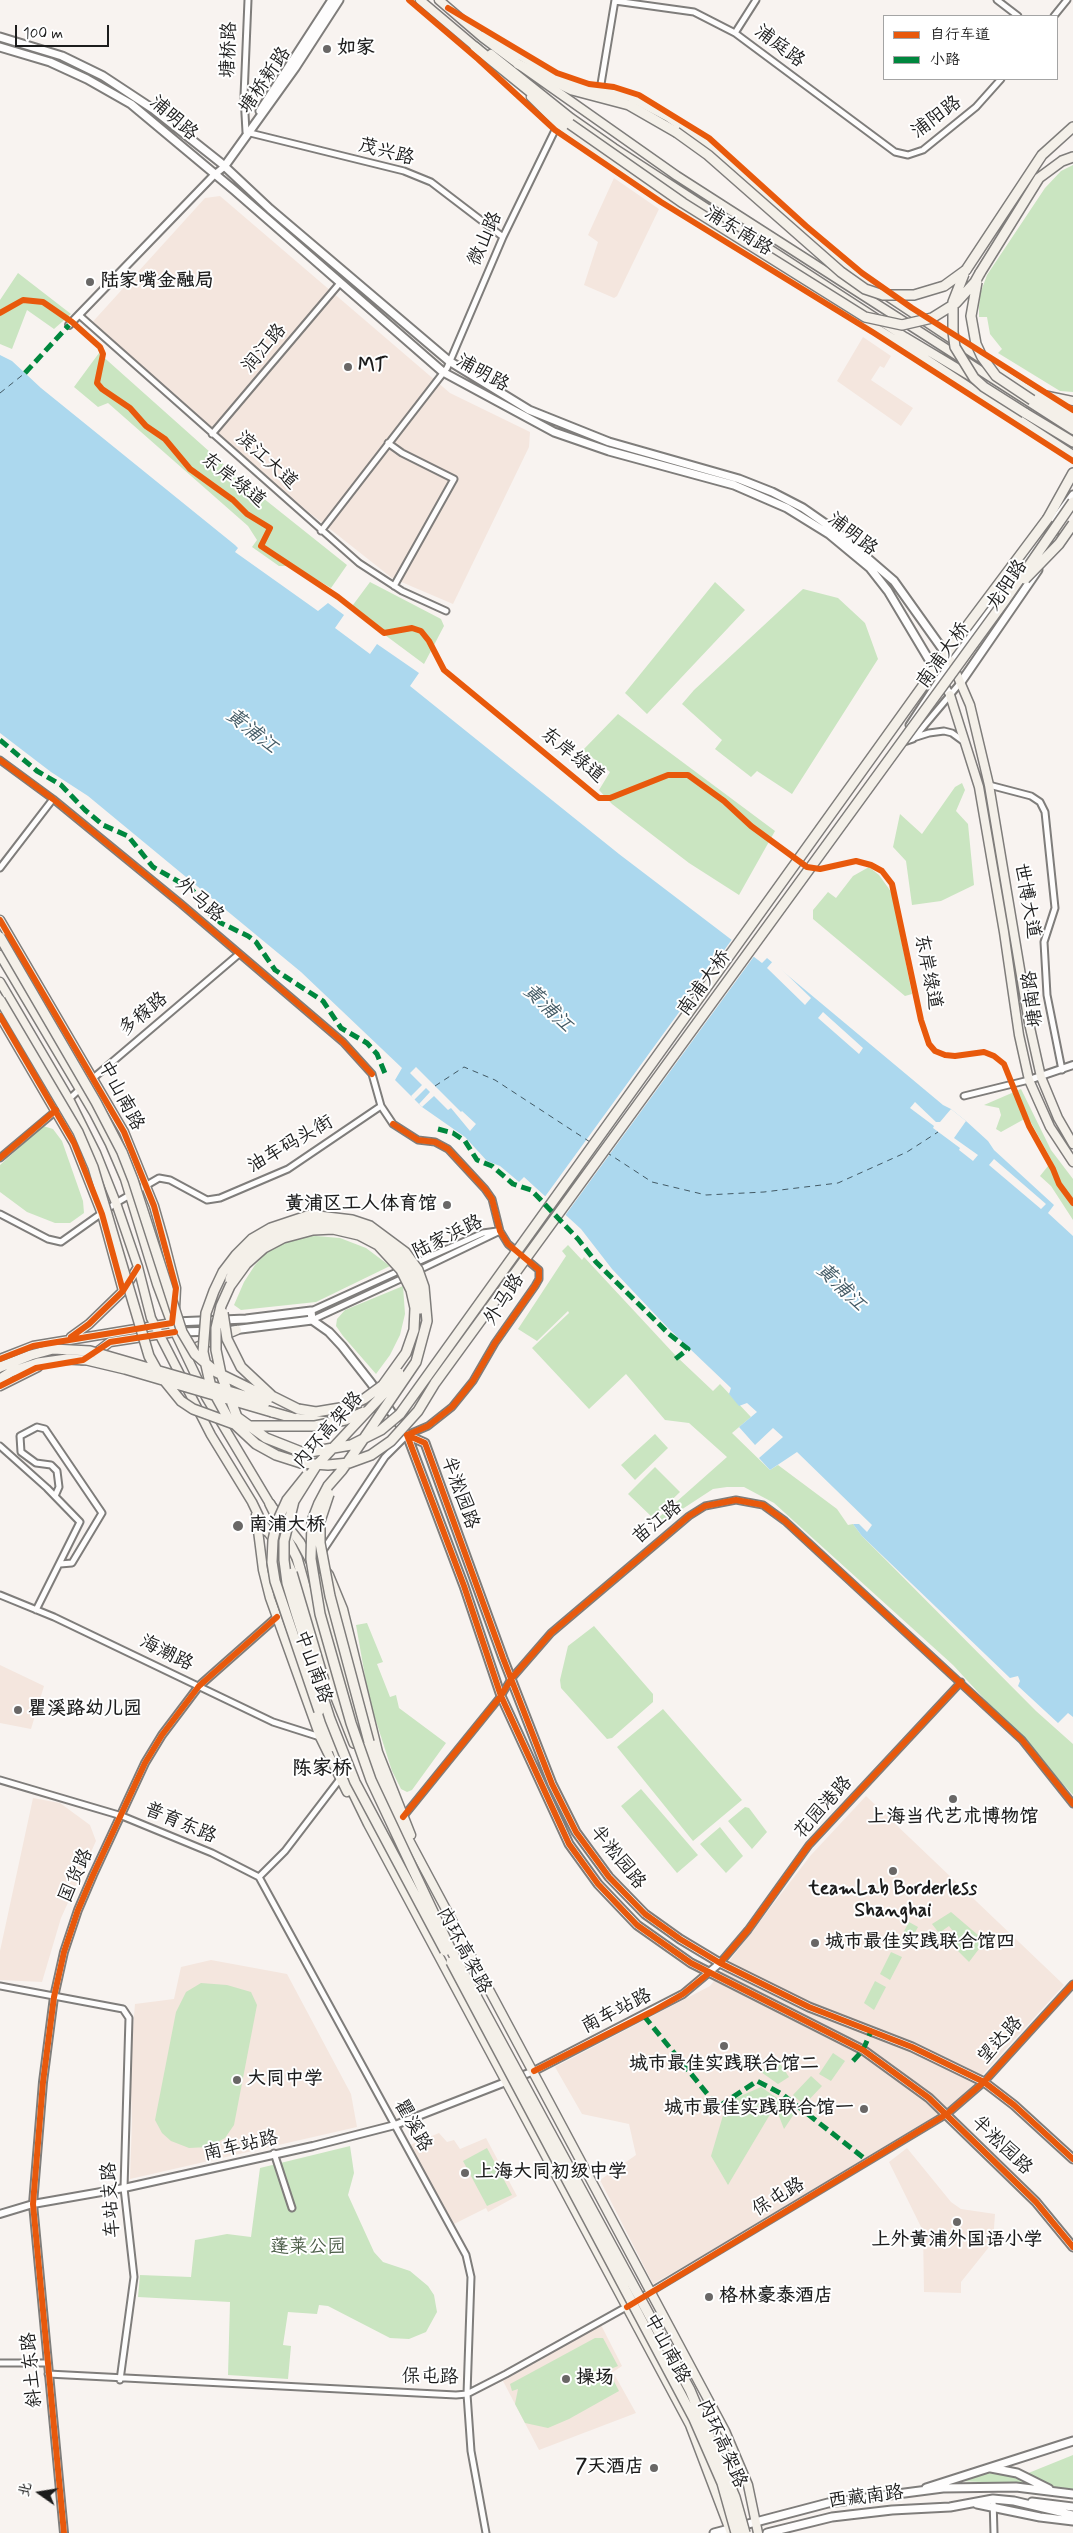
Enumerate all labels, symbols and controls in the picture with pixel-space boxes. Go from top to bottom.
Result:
scale bar [18,15,111,47]
legend [883,15,1058,80]
street label: 塘桥路 [218,21,242,79]
street label: 浦庭路 [749,21,809,73]
text: 100 m [23,24,63,44]
text: 自行车道 [930,25,990,45]
place label: 如家 [337,38,375,60]
street label: 塘桥新路 [235,43,297,119]
marker: 如家 [321,43,333,55]
text: 小路 [930,50,960,70]
street label: 浦明路 [144,92,202,146]
street label: 浦阳路 [907,92,967,144]
street label: 茂兴路 [356,135,416,171]
street label: 浦东南路 [700,202,776,262]
street label: 微山路 [464,208,508,270]
place label: 陆家嘴金融局 [100,271,214,293]
marker: 陆家嘴金融局 [84,276,96,288]
street label: 润江路 [238,320,292,378]
street label: 浦明路 [452,350,512,398]
place label: MT [358,356,387,378]
marker: MT [342,361,354,373]
street label: 滨江大道 [230,427,302,495]
street label: 东岸绿道 [196,449,270,513]
street label: 浦明路 [823,508,881,562]
street label: 龙阳路 [983,556,1033,616]
street label: 南浦大桥 [912,619,976,693]
water label: 黄浦江 [220,704,282,760]
street label: 东岸绿道 [535,723,609,789]
street label: 世博大道 [1008,862,1044,940]
street label: 外马路 [170,874,228,928]
street label: 东岸绿道 [909,933,945,1011]
street label: 南浦大桥 [673,947,737,1021]
street label: 塘南路 [1019,969,1049,1029]
water label: 黄浦江 [517,980,577,1038]
street label: 多稼路 [115,988,173,1042]
street label: 中山南路 [92,1057,148,1135]
street label: 油车码头街 [244,1111,338,1179]
place label: 黄浦区工人体育馆 [285,1194,437,1216]
marker: 黄浦区工人体育馆 [441,1199,453,1211]
street label: 陆家浜路 [409,1211,487,1265]
water label: 黄浦江 [810,1259,870,1317]
street label: 外马路 [480,1270,530,1330]
street label: 内环高架路 [289,1388,369,1474]
street label: 半淞园路 [435,1453,483,1533]
street label: 苗江路 [629,1496,687,1550]
place label: 南浦大桥 [249,1515,325,1537]
marker: 南浦大桥 [231,1519,245,1533]
street label: 中山南路 [288,1627,336,1707]
street label: 海潮路 [135,1631,197,1677]
place label: 瞿溪路幼儿园 [28,1699,142,1721]
marker: 瞿溪路幼儿园 [12,1704,24,1716]
district label: 陈家桥 [292,1758,352,1782]
street label: 花园港路 [790,1772,858,1844]
marker: 上海当代艺术博物馆 [947,1793,959,1805]
street label: 普育东路 [141,1799,219,1849]
place label: 上海当代艺术博物馆 [868,1807,1038,1829]
street label: 半淞园路 [584,1821,650,1895]
street label: 国货路 [55,1845,99,1907]
marker: teamLab Borderless Shanghai [887,1865,899,1877]
place label: teamLab Borderless Shanghai [809,1879,977,1923]
street label: 内环高架路 [431,1904,495,1998]
place label: 城市最佳实践联合馆四 [825,1932,1015,1954]
marker: 城市最佳实践联合馆四 [809,1937,821,1949]
street label: 南车站路 [578,1985,656,2039]
street label: 望达路 [973,2012,1029,2070]
marker: 城市最佳实践联合馆二 [718,2040,730,2052]
place label: 城市最佳实践联合馆二 [629,2054,819,2076]
place label: 大同中学 [247,2069,323,2091]
marker: 大同中学 [231,2074,243,2086]
street label: 瞿溪路 [388,2096,436,2156]
place label: 城市最佳实践联合馆一 [664,2098,854,2120]
marker: 城市最佳实践联合馆一 [858,2103,870,2115]
street label: 半淞园路 [966,2111,1036,2181]
street label: 南车站路 [201,2127,281,2167]
street label: 车站支路 [99,2161,125,2239]
place label: 上海大同初级中学 [475,2162,627,2184]
marker: 上海大同初级中学 [459,2167,471,2179]
street label: 保屯路 [749,2174,809,2222]
marker: 上外黄浦外国语小学 [951,2216,963,2228]
place label: 上外黄浦外国语小学 [872,2230,1042,2252]
park label: 蓬莱公园 [270,2237,346,2259]
place label: 格林豪泰酒店 [719,2286,833,2308]
marker: 格林豪泰酒店 [703,2291,715,2303]
street label: 中山南路 [638,2310,694,2388]
street label: 斜土东路 [18,2331,48,2409]
street label: 保屯路 [401,2366,459,2390]
place label: 操场 [576,2368,614,2390]
marker: 操场 [560,2373,572,2385]
street label: 内环高架路 [691,2396,751,2492]
place label: 7天酒店 [575,2457,644,2479]
marker: 7天酒店 [648,2462,660,2474]
north arrow [15,2468,65,2518]
text: 北 [15,2481,36,2498]
street label: 西藏南路 [827,2482,905,2514]

